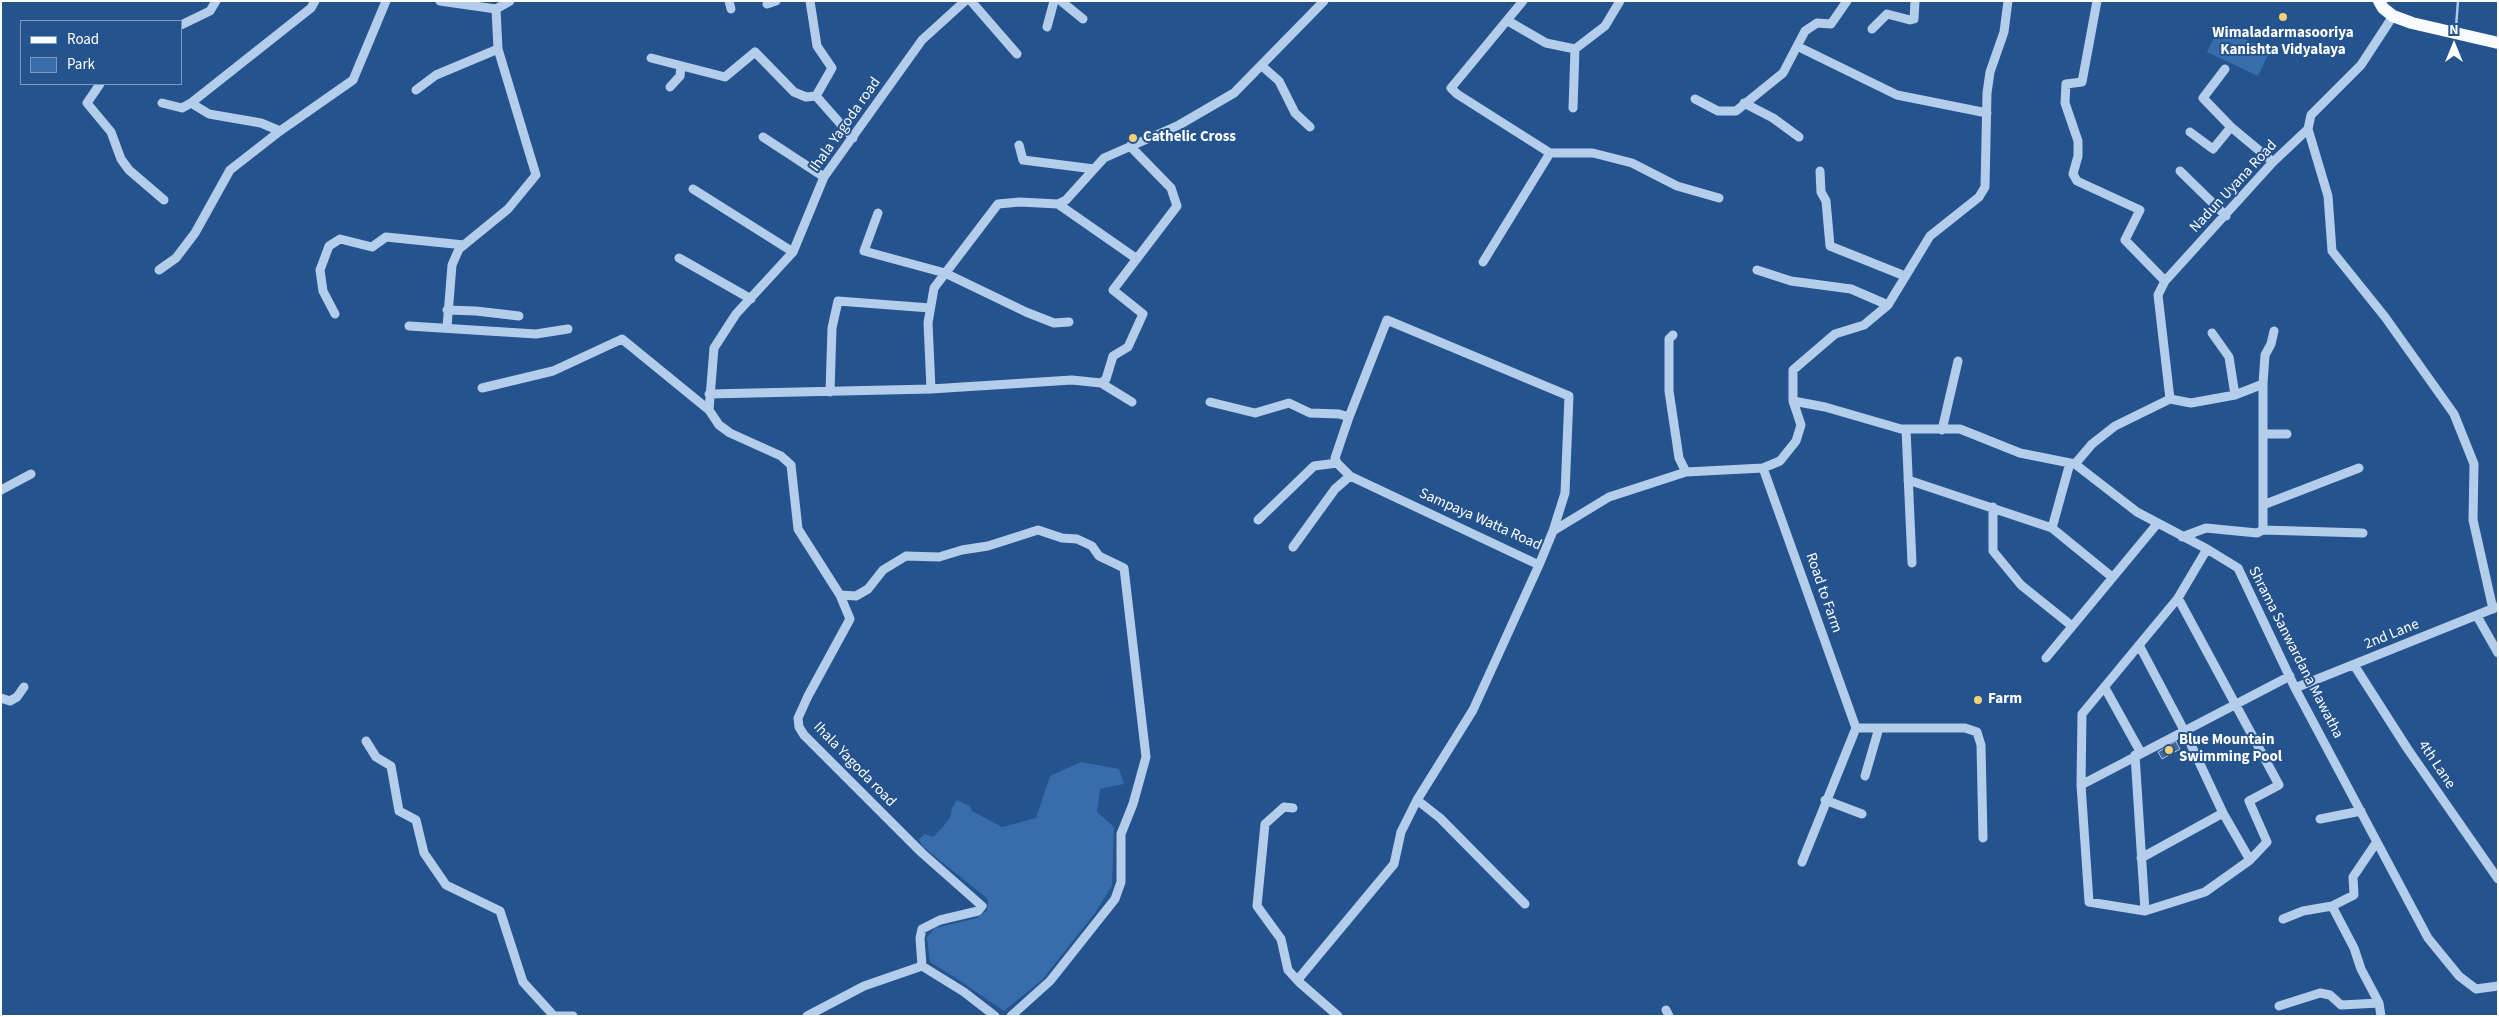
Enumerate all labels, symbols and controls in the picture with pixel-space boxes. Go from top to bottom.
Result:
marker: Wimaladarmasooriya Kanishta Vidyalaya [2277,11,2289,23]
legend [20,20,182,85]
north arrow [2429,20,2479,70]
text: N [2449,20,2459,40]
place label: Wimaladarmasooriya Kanishta Vidyalaya [2212,25,2354,60]
text: Road [67,29,99,50]
text: Park [67,54,95,75]
street label: Ihala Yagoda road [807,74,885,176]
place label: Cathelic Cross [1143,129,1236,147]
marker: Cathelic Cross [1127,132,1139,144]
street label: Nadun Uyana Road [2187,137,2281,237]
street label: Sampaya Watta Road [1416,485,1544,555]
street label: Road to Farm [1801,551,1845,635]
street label: Shrama Sanwardana Mawatha [2244,564,2346,742]
street label: 2nd Lane [2362,616,2422,654]
place label: Farm [1988,691,2022,709]
marker: Farm [1972,694,1984,706]
street label: Ihala Yagoda road [809,719,899,811]
place label: Blue Mountain Swimming Pool [2179,732,2282,767]
street label: 4th Lane [2413,738,2459,792]
marker: Blue Mountain Swimming Pool [2163,744,2175,756]

